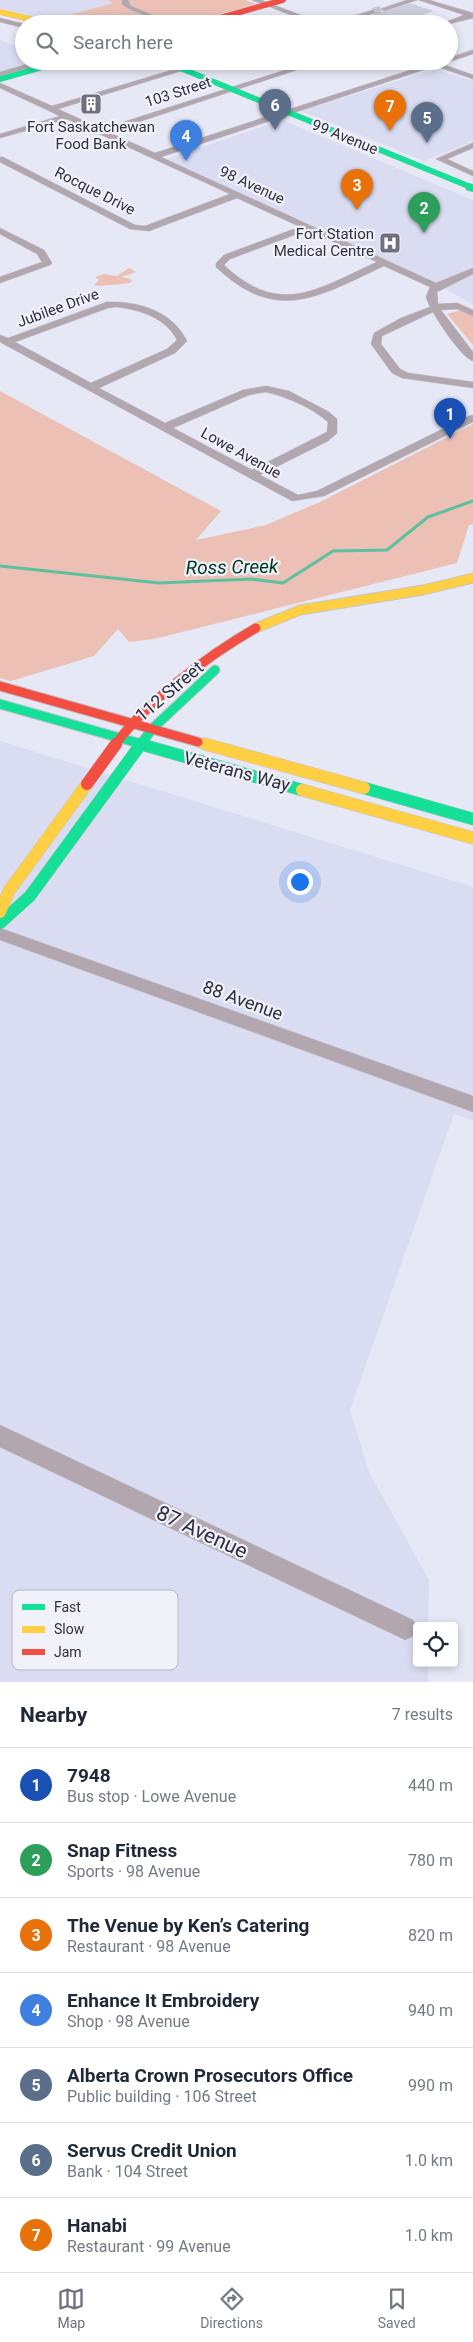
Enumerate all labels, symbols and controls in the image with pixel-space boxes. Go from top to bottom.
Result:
search box [15,15,458,70]
icon: search [33,29,61,57]
text: Search here [73,31,173,54]
street label: 103 Street [143,73,213,111]
pin: 6 [259,89,291,130]
pin: 7 [374,90,406,131]
building icon: Fort Saskatchewan Food Bank [79,92,103,116]
pin: 5 [411,102,443,143]
street label: 99 Avenue [309,116,381,158]
place label: Fort Saskatchewan Food Bank [27,118,155,153]
pin: 4 [170,120,202,161]
street label: 98 Avenue [217,162,287,208]
street label: Rocque Drive [52,163,138,219]
pin: 3 [341,169,373,210]
pin: 2 [408,192,440,233]
place label: Fort Station Medical Centre [274,225,374,260]
hospital icon: Fort Station Medical Centre [378,231,402,255]
street label: Jubilee Drive [15,285,101,331]
pin: 1 [434,398,466,439]
street label: Lowe Avenue [198,424,284,482]
water label: Ross Creek [186,555,279,579]
street label: 112 Street [131,656,207,725]
street label: Veterans Way [182,747,293,795]
your location [287,869,313,895]
street label: 88 Avenue [200,976,286,1024]
street label: 87 Avenue [153,1501,251,1563]
legend [12,1590,178,1670]
text: Fast [54,1599,81,1615]
text: Slow [54,1621,85,1637]
map controls [413,1622,458,1667]
button: locate [413,1622,458,1667]
text: Jam [54,1644,82,1660]
text: Nearby [20,1703,87,1727]
text: 7 results [392,1705,453,1724]
text: 7948 [67,1764,111,1787]
text: 1 [31,1776,41,1795]
text: 440 m [408,1776,453,1795]
text: Bus stop · Lowe Avenue [67,1787,236,1806]
text: Snap Fitness [67,1839,177,1862]
text: 2 [31,1851,41,1870]
text: 780 m [408,1851,453,1870]
text: Sports · 98 Avenue [67,1862,200,1881]
text: The Venue by Ken’s Catering [67,1914,309,1937]
text: 3 [31,1926,41,1945]
text: 820 m [408,1926,453,1945]
text: Restaurant · 98 Avenue [67,1937,231,1956]
text: Enhance It Embroidery [67,1989,259,2012]
text: 4 [31,2001,41,2020]
text: 940 m [408,2001,453,2020]
text: Shop · 98 Avenue [67,2012,190,2031]
text: Alberta Crown Prosecutors Office [67,2064,353,2087]
text: 5 [31,2076,41,2095]
text: 990 m [408,2076,453,2095]
text: Public building · 106 Street [67,2087,257,2106]
text: Servus Credit Union [67,2139,237,2162]
text: 6 [31,2151,41,2170]
text: 1.0 km [405,2151,453,2170]
text: Bank · 104 Street [67,2162,188,2181]
text: Hanabi [67,2214,127,2237]
text: 7 [31,2226,41,2245]
text: 1.0 km [405,2226,453,2245]
text: Restaurant · 99 Avenue [67,2237,231,2256]
tab: Map [57,2285,85,2331]
tab: Directions [200,2285,263,2331]
tab: Saved [378,2285,416,2331]

